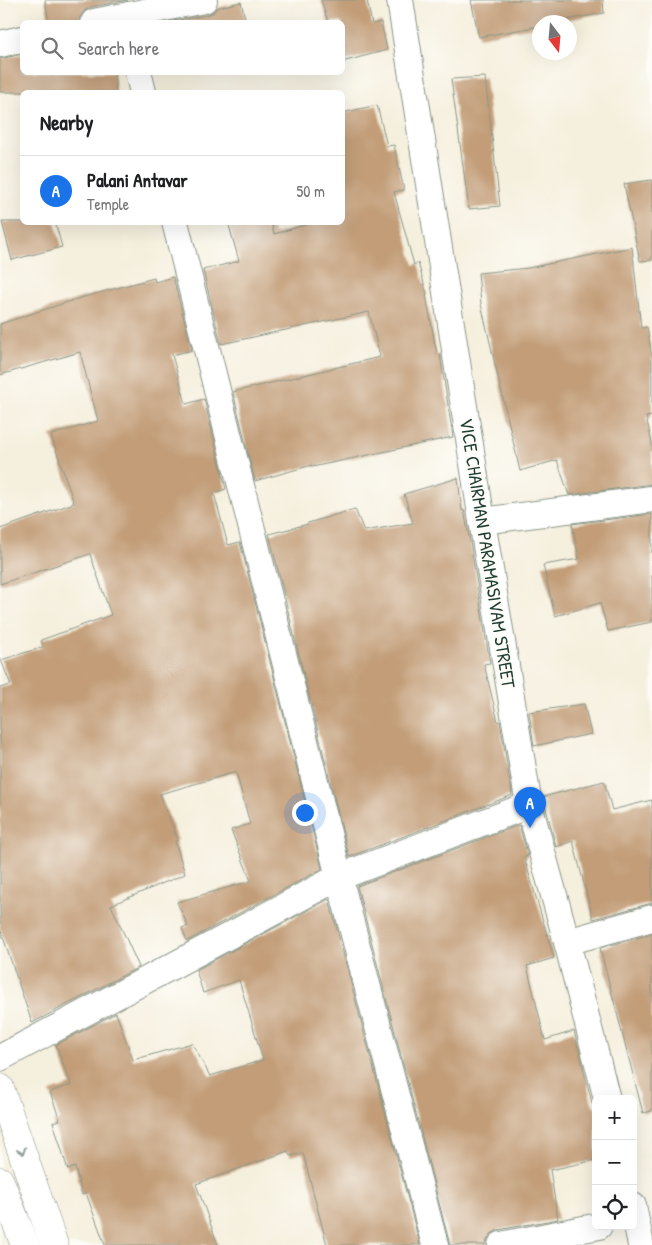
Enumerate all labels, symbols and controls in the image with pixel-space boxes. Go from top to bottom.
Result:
north arrow [532,15,577,60]
search box [20,20,345,75]
icon: search [38,34,66,62]
text: Search here [78,35,159,61]
text: Nearby [40,108,93,137]
text: Palani Antavar [87,167,188,193]
text: A [52,180,60,202]
text: 50 m [297,180,325,202]
text: Temple [87,193,129,215]
street label: VICE CHAIRMAN PARAMASIVAM STREET [454,416,522,691]
pin: A [514,787,546,828]
your location [292,800,318,826]
map controls [592,1095,637,1230]
button: + [592,1095,637,1140]
button: − [592,1140,637,1185]
one-way arrow [16,1146,26,1154]
button: locate [592,1185,637,1230]

